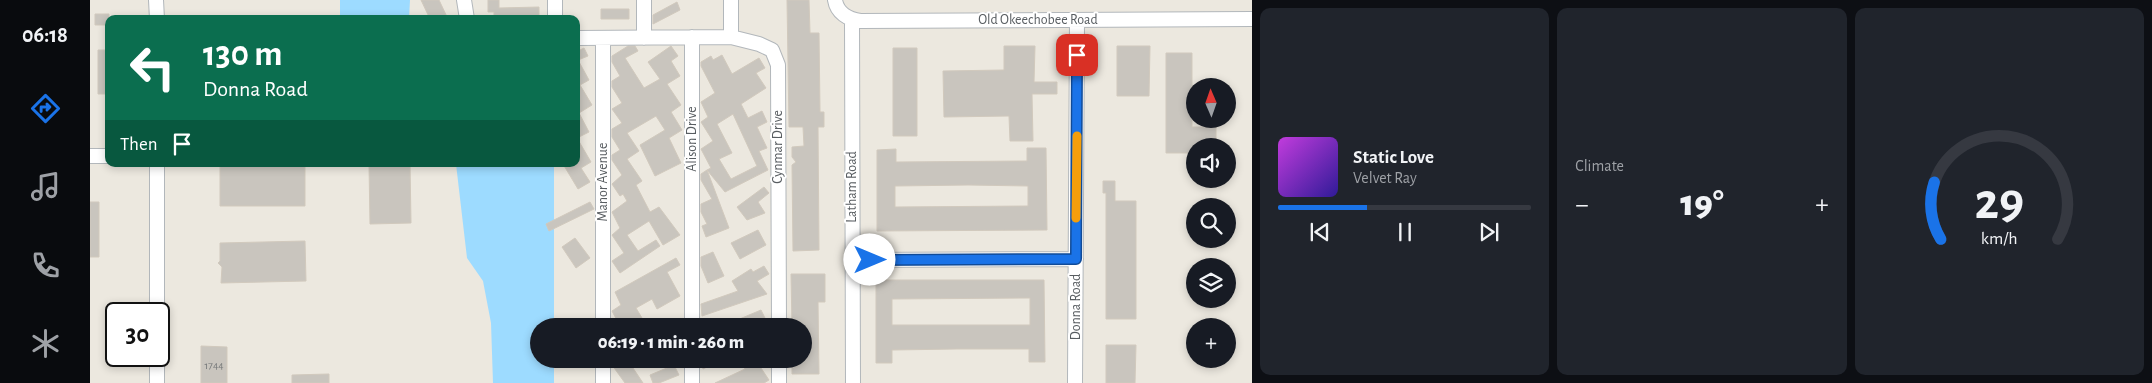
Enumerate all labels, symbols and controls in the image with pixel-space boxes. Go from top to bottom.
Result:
street label: Old Okeechobee Road [978,13,1098,27]
text: 06:18 [22,24,68,46]
pin [1056,34,1098,76]
icon: left [120,35,185,100]
text: 130 m [203,37,282,72]
icon: arrive [1063,41,1091,69]
text: Donna Road [203,78,308,100]
north arrow [1186,78,1236,128]
map controls [1186,78,1236,368]
icon: directions [28,91,63,126]
street label: Alison Drive [685,106,699,172]
street label: Cynmar Drive [771,110,785,184]
icon: arrive [168,130,196,158]
text: Then [120,135,158,154]
button: sound [1186,138,1236,188]
street label: Manor Avenue [596,143,610,221]
text: Static Love [1353,148,1434,167]
street label: Latham Road [845,151,859,223]
text: Climate [1575,158,1624,174]
icon: music [28,169,63,204]
text: Velvet Ray [1353,170,1417,186]
text: 29 [1975,176,2024,228]
text: 19° [1680,185,1724,223]
text: − [1575,191,1589,219]
text: + [1815,191,1829,219]
button: search [1186,198,1236,248]
icon: previous [1306,218,1334,246]
icon: pause [1391,218,1419,246]
icon: next [1475,218,1503,246]
text: km/h [1981,230,2018,248]
position arrow [843,233,895,285]
icon: phone [28,248,63,283]
button: layers [1186,258,1236,308]
street label: Donna Road [1069,274,1083,340]
speed limit sign: 30 [105,302,170,367]
button: + [1186,318,1236,368]
icon: climate [28,326,63,361]
text: 06:19 · 1 min · 260 m [598,333,744,352]
house number: 1744 [205,360,223,371]

